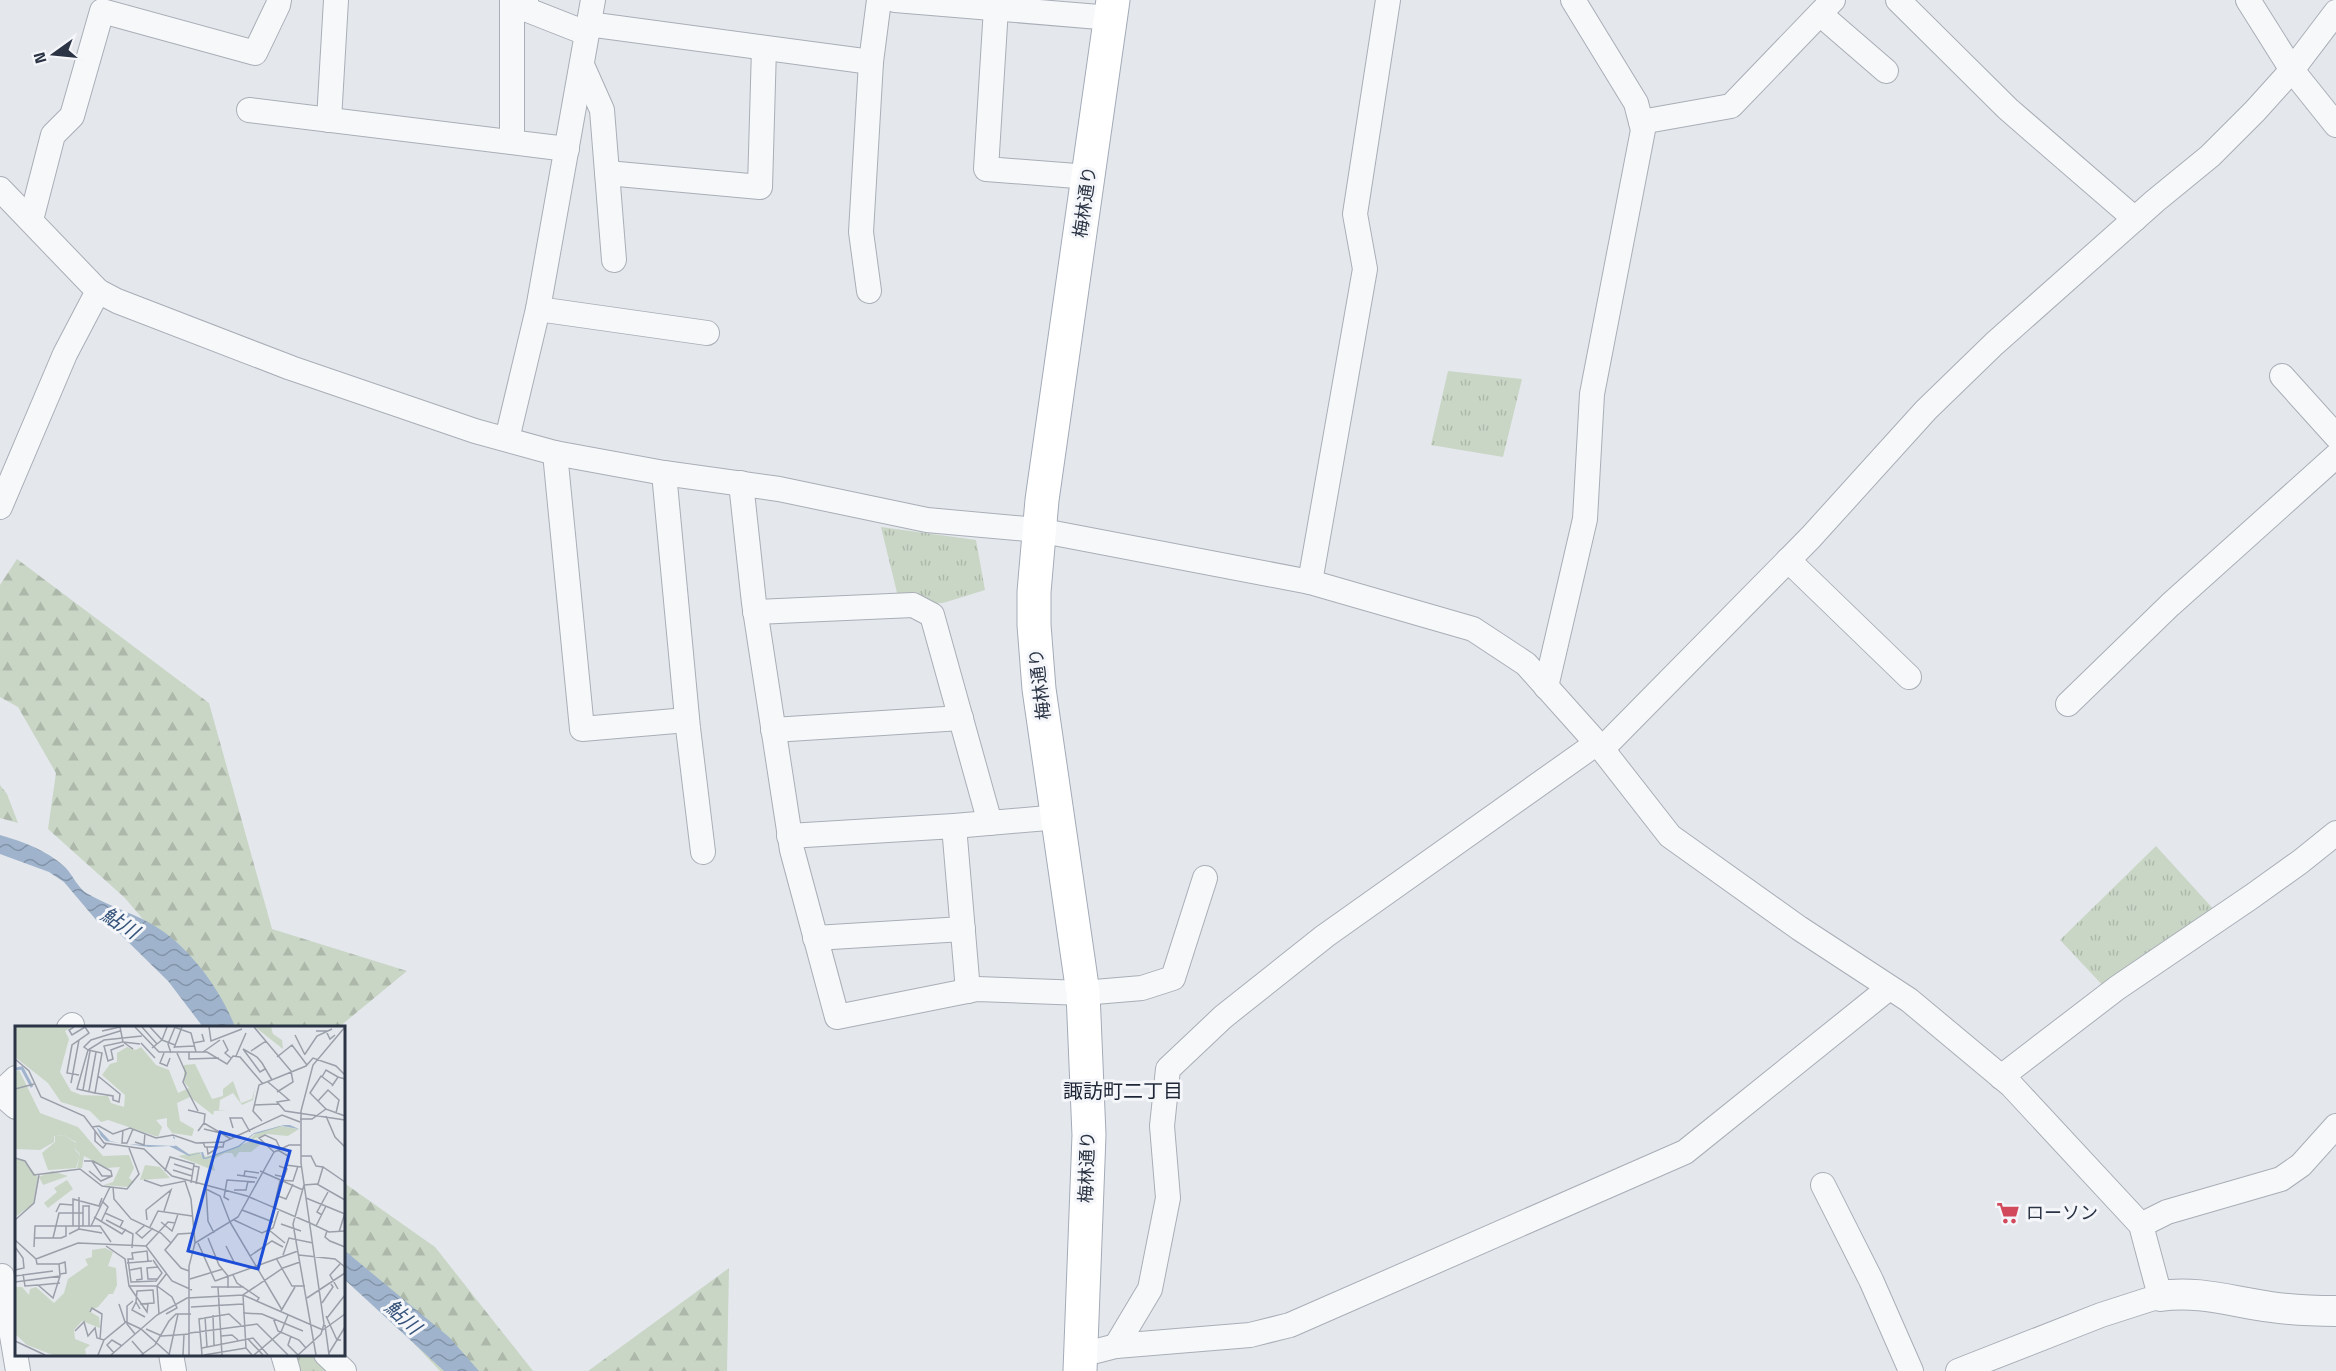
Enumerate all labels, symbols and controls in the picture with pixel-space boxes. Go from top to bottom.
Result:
north arrow [24,24,84,84]
text: N [26,49,53,66]
street label: 梅林通り [1066,164,1103,239]
street label: 梅林通り [1022,647,1057,721]
water label: 鮎川 [95,899,147,948]
inset map [15,1026,345,1356]
district label: 諏訪町二丁目 [1063,1075,1183,1106]
street label: 梅林通り [1072,1131,1101,1203]
place label: ローソン [2026,1199,2098,1226]
supermarket icon: ローソン [1995,1200,2021,1226]
water label: 鮎川 [378,1292,430,1343]

